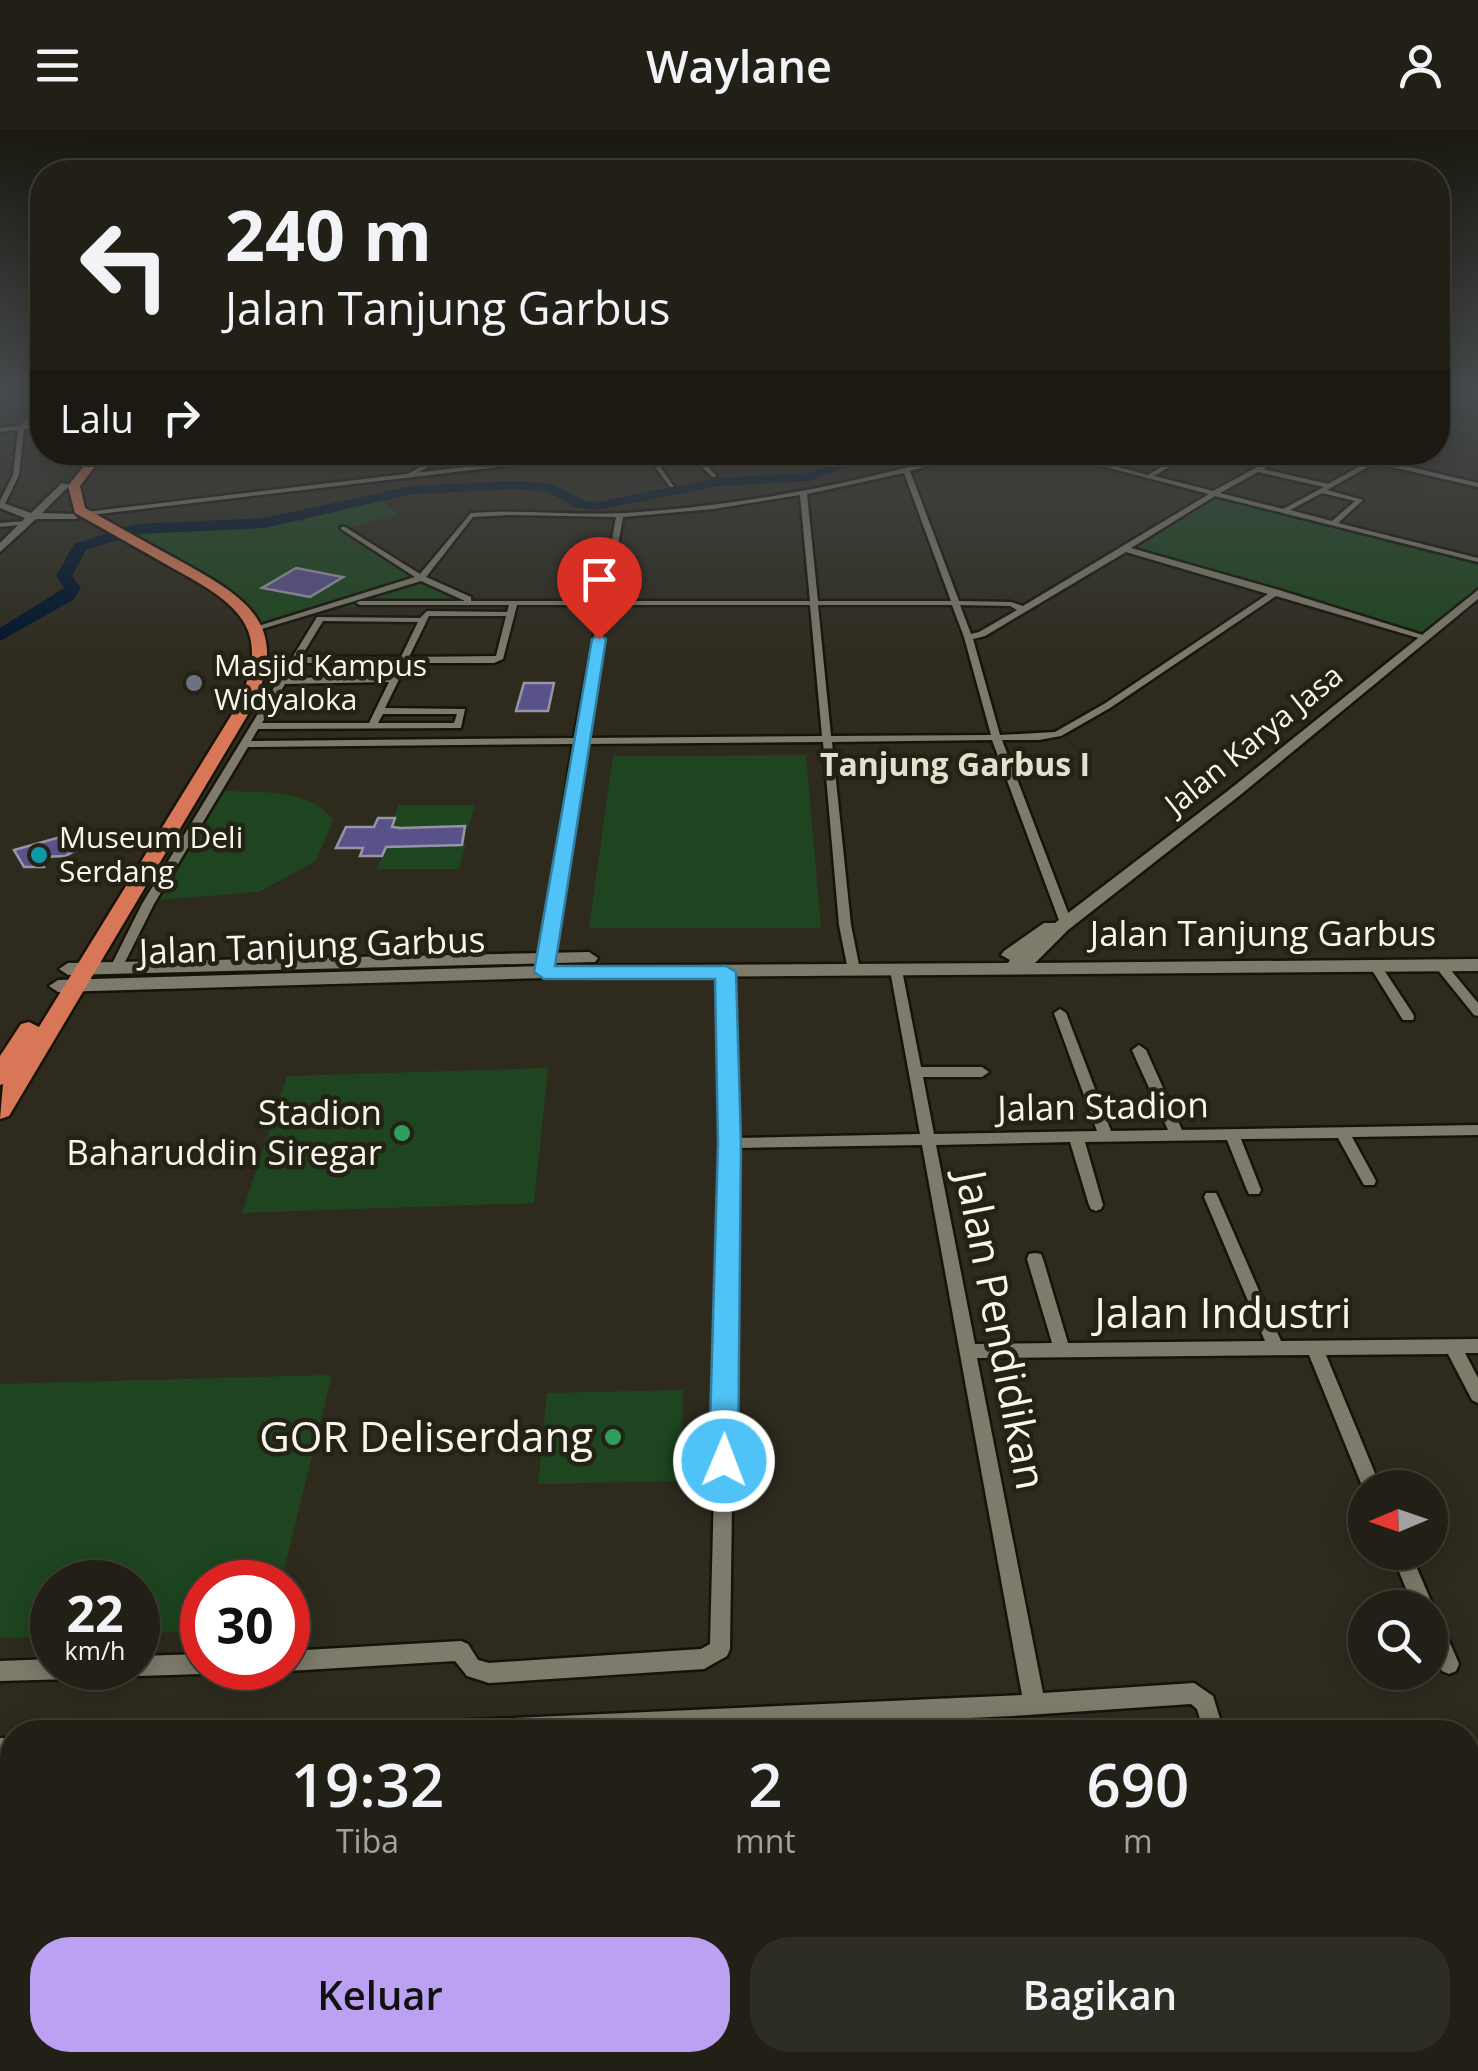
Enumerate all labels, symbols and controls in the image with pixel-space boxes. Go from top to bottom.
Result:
text: Waylane [646,35,832,96]
icon: menu [30,38,85,93]
icon: person [1393,38,1448,93]
text: 240 m [225,186,432,282]
icon: left [60,200,190,330]
text: Jalan Tanjung Garbus [225,277,671,338]
icon: right [154,390,209,445]
text: Lalu [60,392,134,444]
pin [557,537,642,640]
icon: arrive [572,552,627,607]
place label: Masjid Kampus Widyaloka [214,644,427,719]
street label: Jalan Karya Jasa [1153,654,1351,825]
marker: Masjid Kampus Widyaloka [183,672,205,694]
district label: Tanjung Garbus I [820,742,1090,785]
place label: Museum Deli Serdang [59,816,243,891]
marker: Museum Deli Serdang [28,844,50,866]
street label: Jalan Tanjung Garbus [1087,909,1436,956]
street label: Jalan Tanjung Garbus [135,915,486,974]
street label: Jalan Stadion [994,1080,1209,1131]
place label: Stadion Baharuddin Siregar [66,1088,382,1175]
marker: Stadion Baharuddin Siregar [391,1122,413,1144]
street label: Jalan Pendidikan [943,1162,1061,1494]
street label: Jalan Industri [1091,1283,1351,1340]
place label: GOR Deliserdang [259,1407,593,1464]
position arrow [672,1409,776,1513]
marker: GOR Deliserdang [602,1426,624,1448]
north arrow [1348,1470,1448,1570]
map controls [1348,1470,1448,1690]
speed limit sign: 30 [180,1560,310,1690]
text: 22 [66,1579,124,1647]
button: search [1348,1590,1448,1690]
text: km/h [65,1633,125,1667]
text: 19:32 [291,1743,444,1825]
text: 2 [748,1743,783,1825]
text: 690 [1086,1743,1189,1825]
text: Tiba [336,1819,399,1862]
text: mnt [735,1819,796,1862]
text: m [1123,1819,1153,1862]
button: Keluar [30,1937,730,2052]
button: Bagikan [750,1937,1450,2052]

